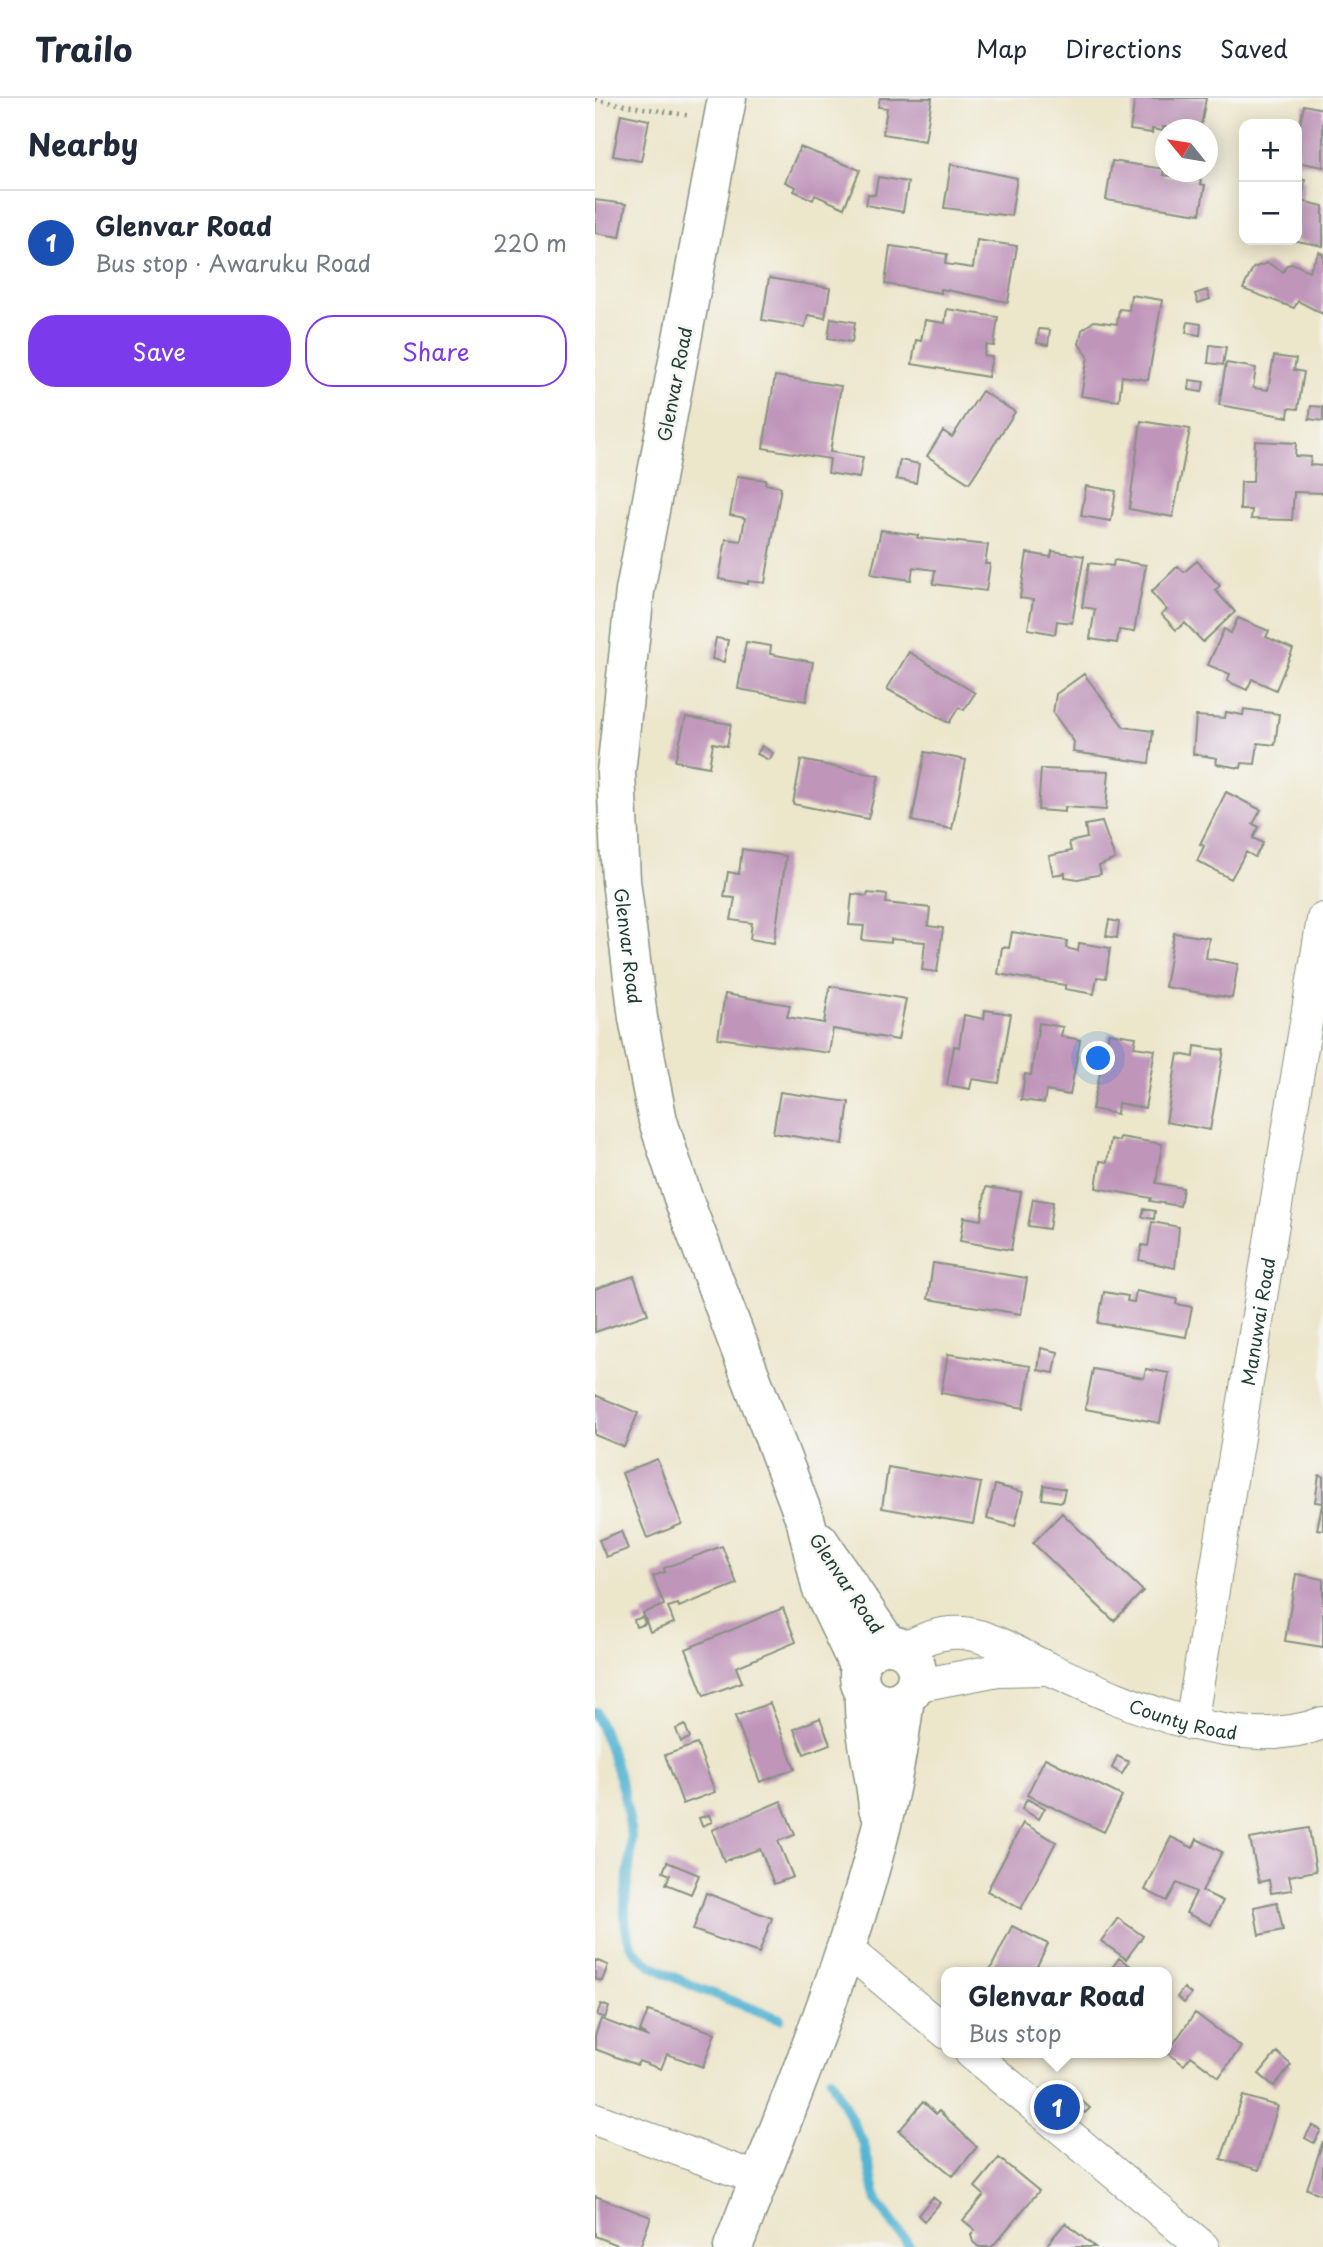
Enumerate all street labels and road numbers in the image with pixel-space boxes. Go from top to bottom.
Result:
street label: Glenvar Road [650,324,698,444]
street label: Glenvar Road [609,886,650,1005]
street label: Manuwai Road [1233,1255,1281,1387]
street label: Glenvar Road [803,1527,891,1639]
street label: County Road [1126,1691,1239,1745]

